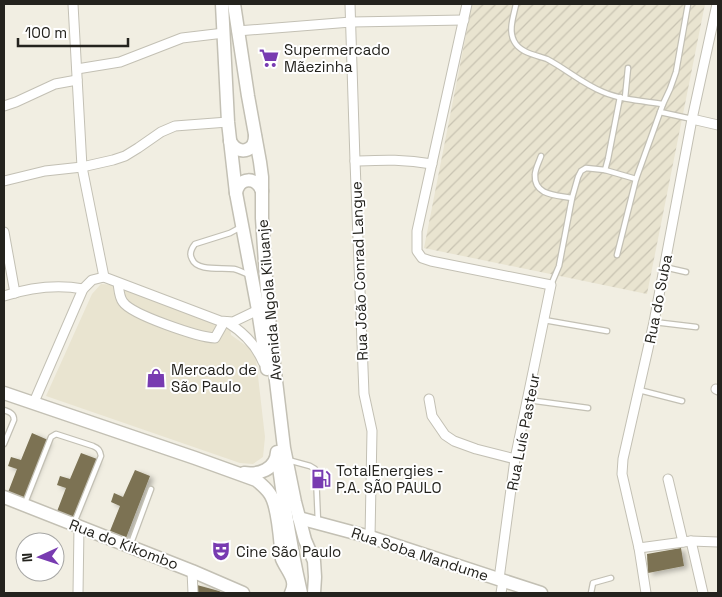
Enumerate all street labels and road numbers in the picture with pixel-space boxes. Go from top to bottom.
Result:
street label: Rua João Conrad Langue [346,181,372,361]
street label: Avenida Ngola Kiluanje [252,218,286,382]
street label: Rua do Suba [640,252,676,345]
street label: Rua Luís Pasteur [502,371,544,492]
street label: Rua do Kikombo [67,514,181,574]
street label: Rua Soba Mandume [349,523,491,585]

